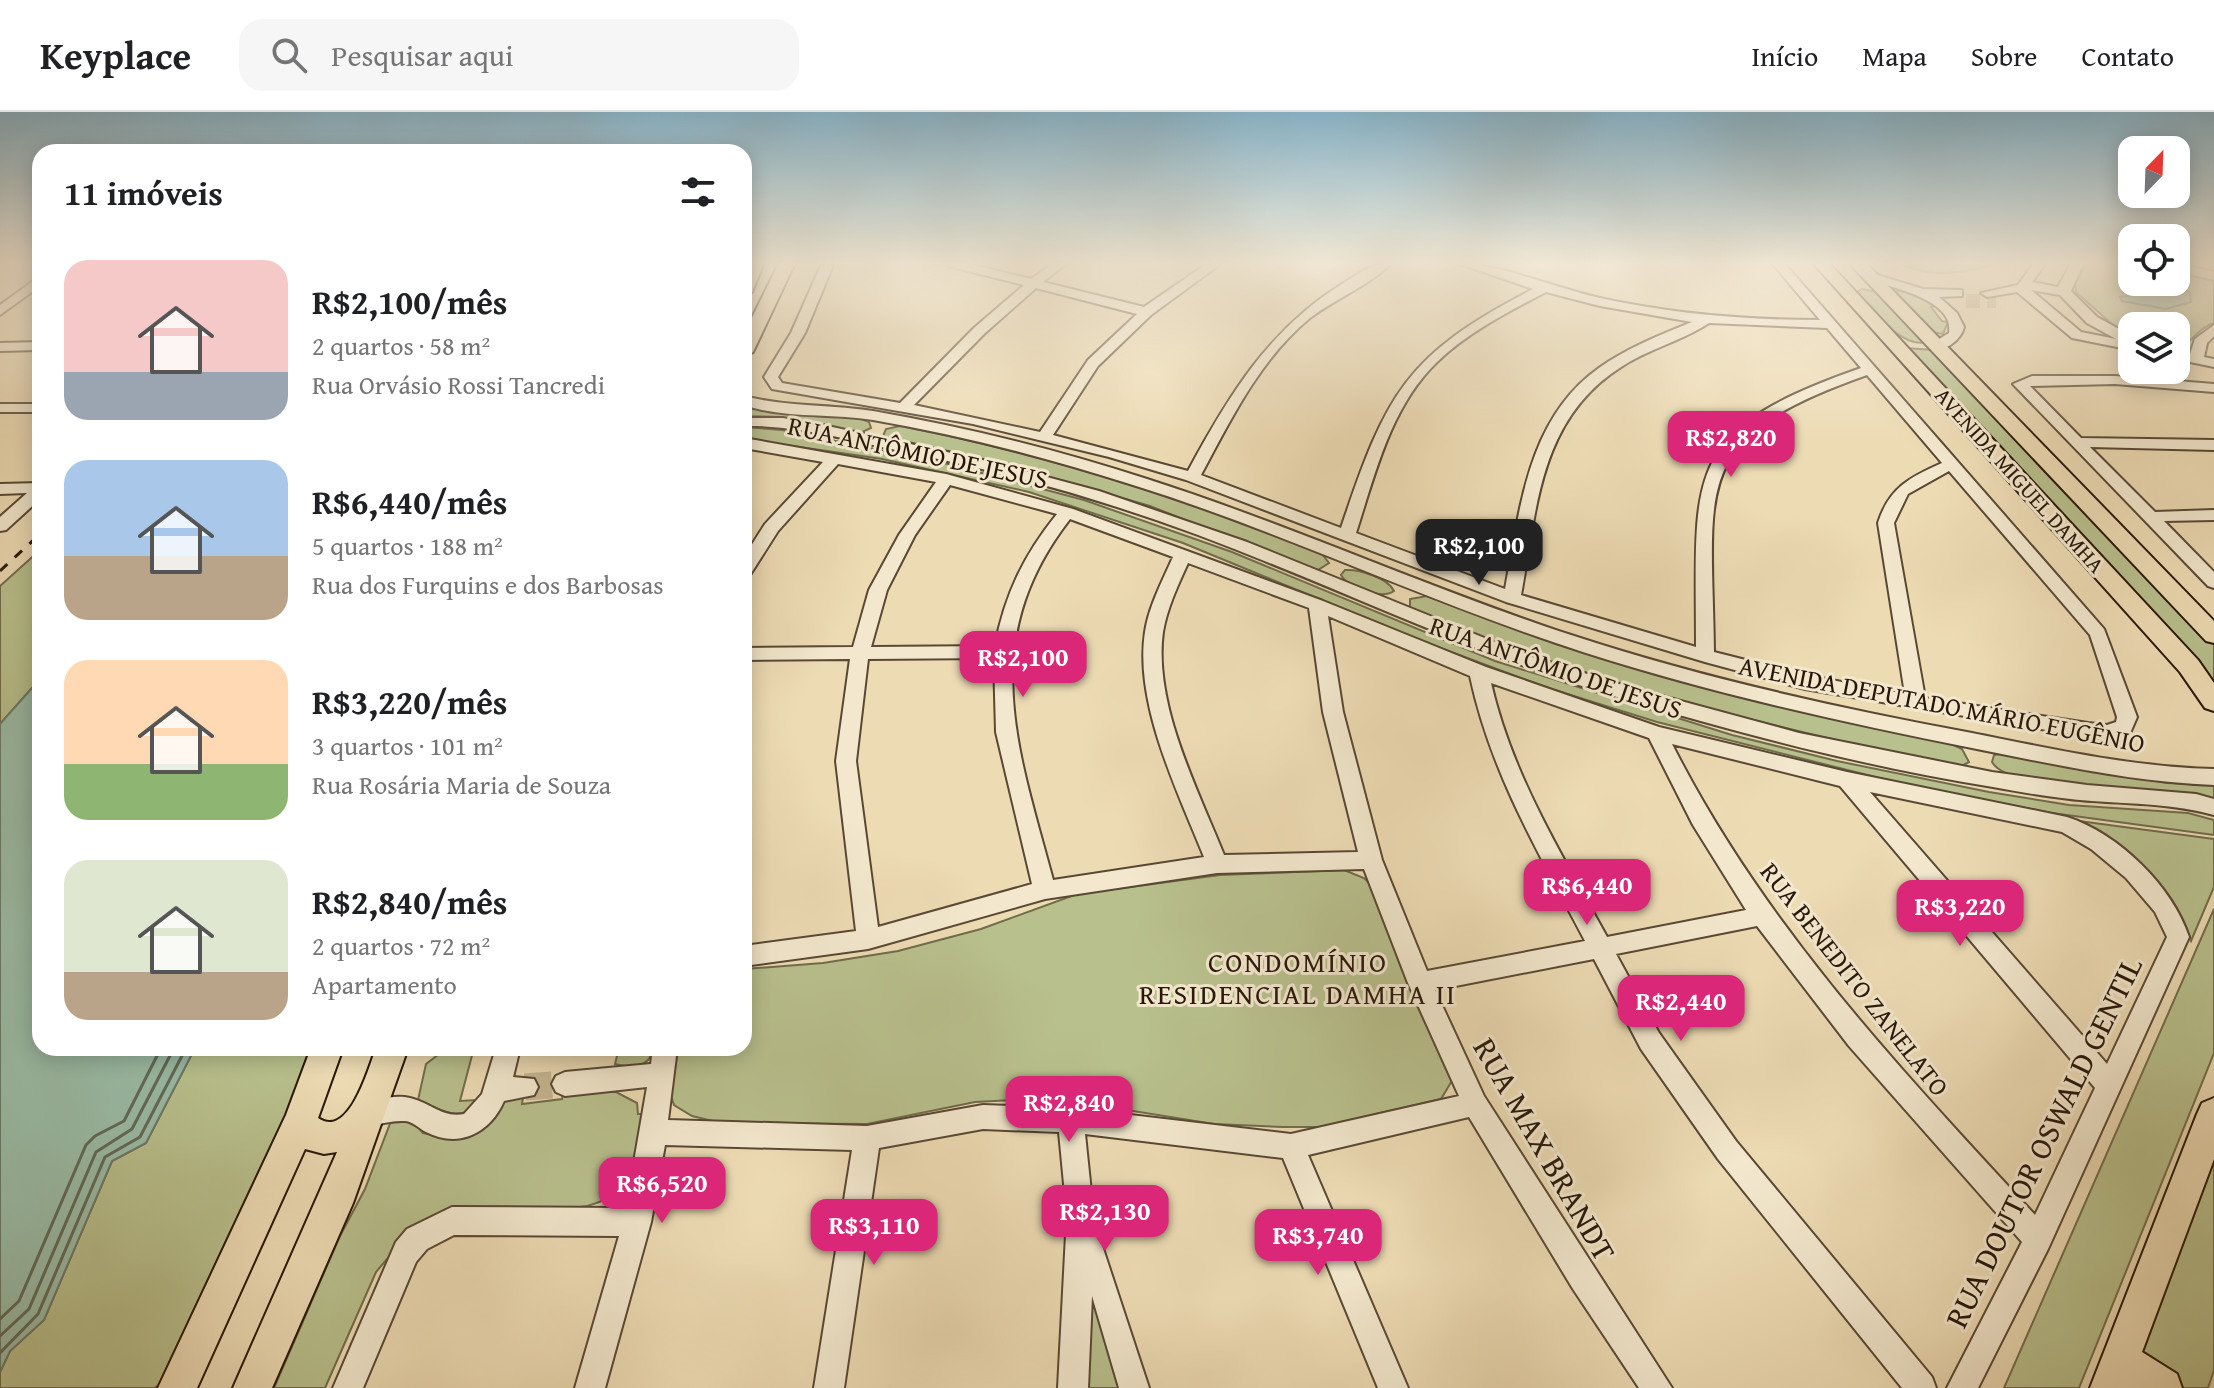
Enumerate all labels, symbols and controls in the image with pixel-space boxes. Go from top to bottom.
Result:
search box [239,19,799,91]
text: Keyplace [40,27,191,83]
icon: search [267,33,311,77]
text: Pesquisar aqui [331,33,514,77]
text: Início [1751,35,1818,76]
text: Mapa [1862,35,1927,76]
text: Sobre [1971,35,2037,76]
text: Contato [2081,35,2174,76]
north arrow [2118,136,2190,208]
map controls [2118,136,2190,384]
text: 11 imóveis [64,168,223,217]
icon: filters [676,170,720,214]
button: locate [2118,224,2190,296]
text: R$2,100/mês [312,277,507,326]
icon: home [128,292,224,388]
button: layers [2118,312,2190,384]
text: 2 quartos · 58 m² [312,326,490,365]
text: Rua Orvásio Rossi Tancredi [312,365,605,404]
street label: AVENIDA MIGUEL DAMHA [1928,380,2113,580]
street label: RUA ANTÔMIO DE JESUS [784,405,1052,499]
pin: R$2,820 [1657,411,1805,479]
text: R$2,820 [1686,417,1776,456]
text: R$6,440/mês [312,477,507,526]
icon: home [128,492,224,588]
pin: R$2,100 [1405,519,1553,587]
text: R$2,100 [1434,525,1524,564]
text: 5 quartos · 188 m² [312,526,503,565]
text: Rua dos Furquins e dos Barbosas [312,565,664,604]
street label: RUA ANTÔMIO DE JESUS [1424,605,1688,729]
pin: R$2,100 [949,631,1097,699]
text: R$2,100 [978,637,1068,676]
street label: AVENIDA DEPUTADO MÁRIO EUGÊNIO [1736,645,2148,763]
text: R$3,220/mês [312,677,507,726]
icon: home [128,692,224,788]
text: 3 quartos · 101 m² [312,726,503,765]
text: Rua Rosária Maria de Souza [312,765,611,804]
street label: RUA BENEDITO ZANELATO [1751,854,1959,1104]
pin: R$6,440 [1513,859,1661,927]
text: R$6,440 [1542,865,1632,904]
text: R$2,840/mês [312,877,507,926]
pin: R$3,220 [1886,880,2034,948]
text: R$3,220 [1915,886,2005,925]
icon: home [128,892,224,988]
text: 2 quartos · 72 m² [312,926,490,965]
district label: CONDOMÍNIO RESIDENCIAL DAMHA II [1139,941,1457,1014]
street label: RUA DOUTOR OSWALD GENTIL [1932,948,2154,1336]
text: Apartamento [312,965,457,1004]
pin: R$2,440 [1607,975,1755,1043]
text: R$2,440 [1636,981,1726,1020]
street label: RUA MAX BRANDT [1462,1028,1628,1270]
pin: R$2,840 [995,1076,1143,1144]
text: R$2,840 [1024,1082,1114,1121]
pin: R$6,520 [588,1157,736,1225]
text: R$6,520 [617,1163,707,1202]
pin: R$2,130 [1031,1185,1179,1253]
text: R$2,130 [1060,1191,1150,1230]
pin: R$3,110 [800,1199,948,1267]
text: R$3,110 [829,1205,919,1244]
pin: R$3,740 [1244,1209,1392,1277]
text: R$3,740 [1273,1215,1363,1254]

